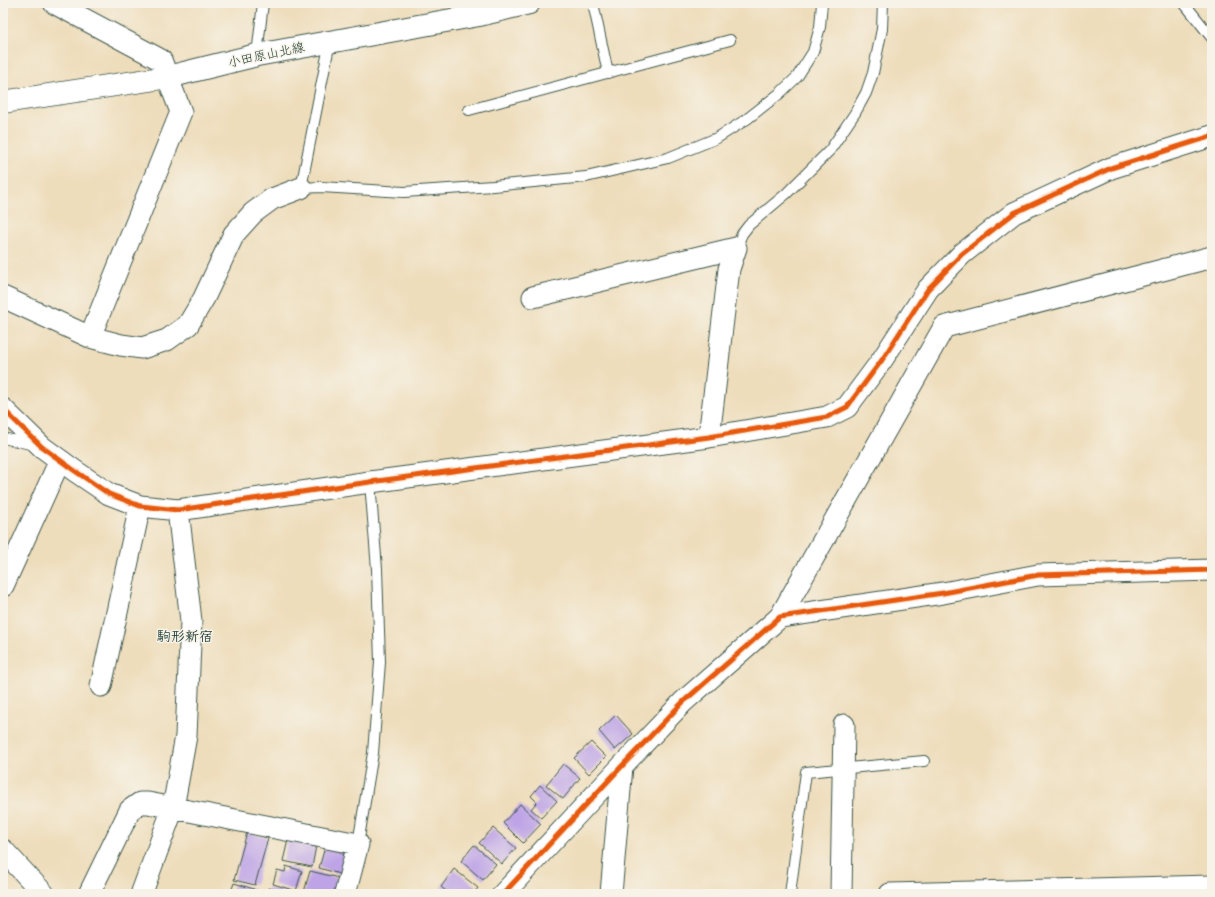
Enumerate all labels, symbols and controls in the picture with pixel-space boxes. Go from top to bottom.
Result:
street label: 小田原山北線 [226,39,308,74]
district label: 駒形新宿 [157,628,213,648]

